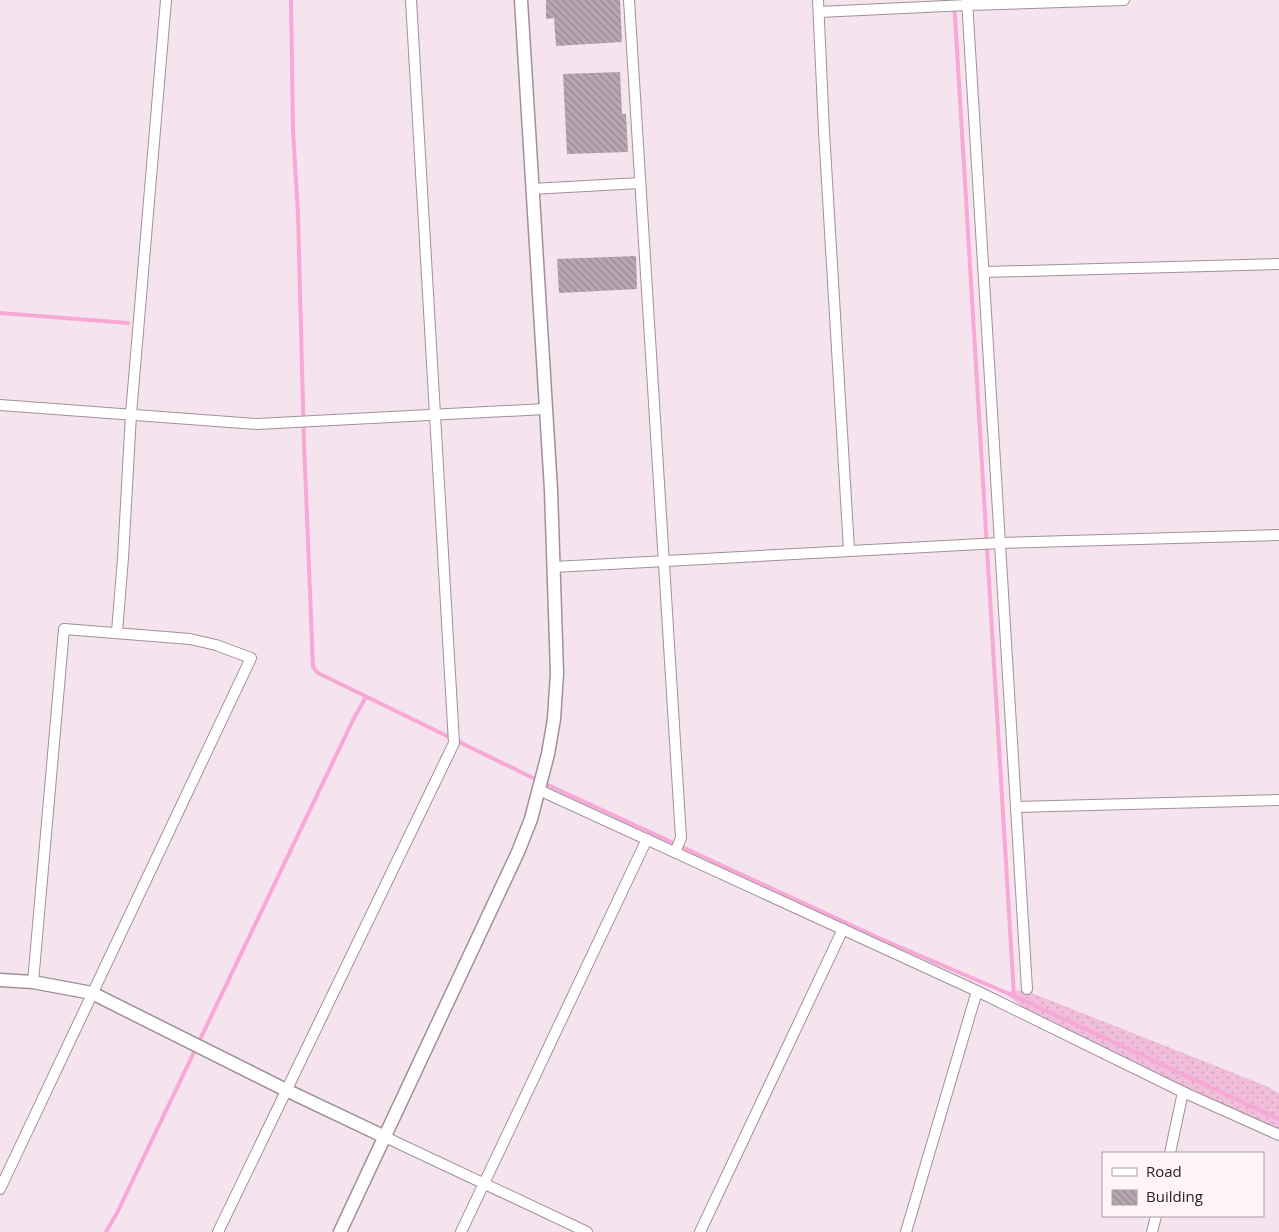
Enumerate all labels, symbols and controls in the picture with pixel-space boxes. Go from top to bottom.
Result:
legend [1102,1152,1264,1217]
text: Road [1146,1161,1182,1181]
text: Building [1146,1186,1203,1206]

